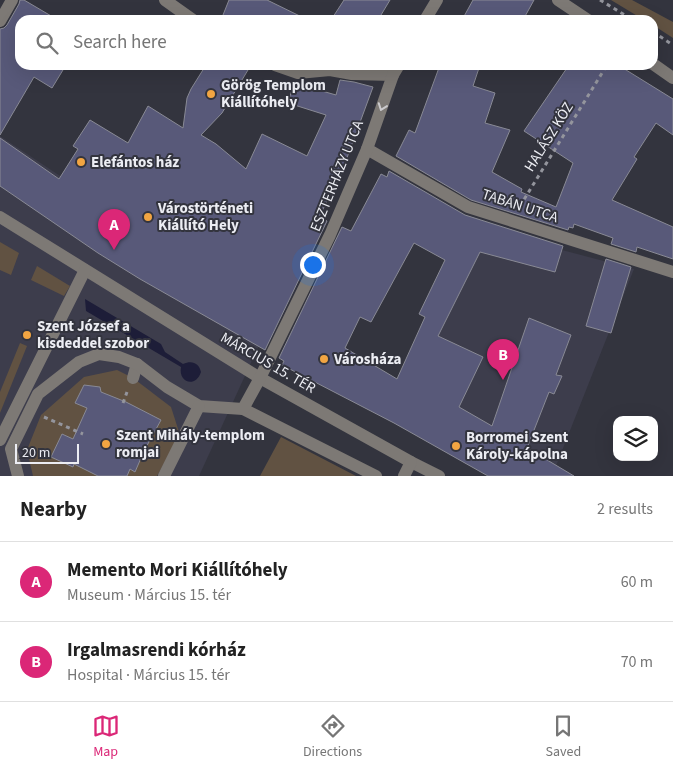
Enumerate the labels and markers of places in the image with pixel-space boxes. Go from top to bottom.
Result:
place label: Görög Templom Kiállítóhely [221,75,326,113]
marker: Görög Templom Kiállítóhely [205,88,217,100]
place label: Elefántos ház [91,152,179,173]
marker: Elefántos ház [75,156,87,168]
place label: Várostörténeti Kiállító Hely [157,198,253,236]
pin: A [98,209,130,250]
marker: Várostörténeti Kiállító Hely [142,211,154,223]
place label: Szent József a kisdeddel szobor [37,316,149,354]
marker: Szent József a kisdeddel szobor [21,329,33,341]
pin: B [487,339,519,380]
place label: Városháza [333,349,402,370]
marker: Városháza [318,353,330,365]
place label: Szent Mihály-templom romjai [116,425,265,463]
place label: Borromei Szent Károly-kápolna [466,427,569,465]
marker: Szent Mihály-templom romjai [100,438,112,450]
marker: Borromei Szent Károly-kápolna [450,440,462,452]

